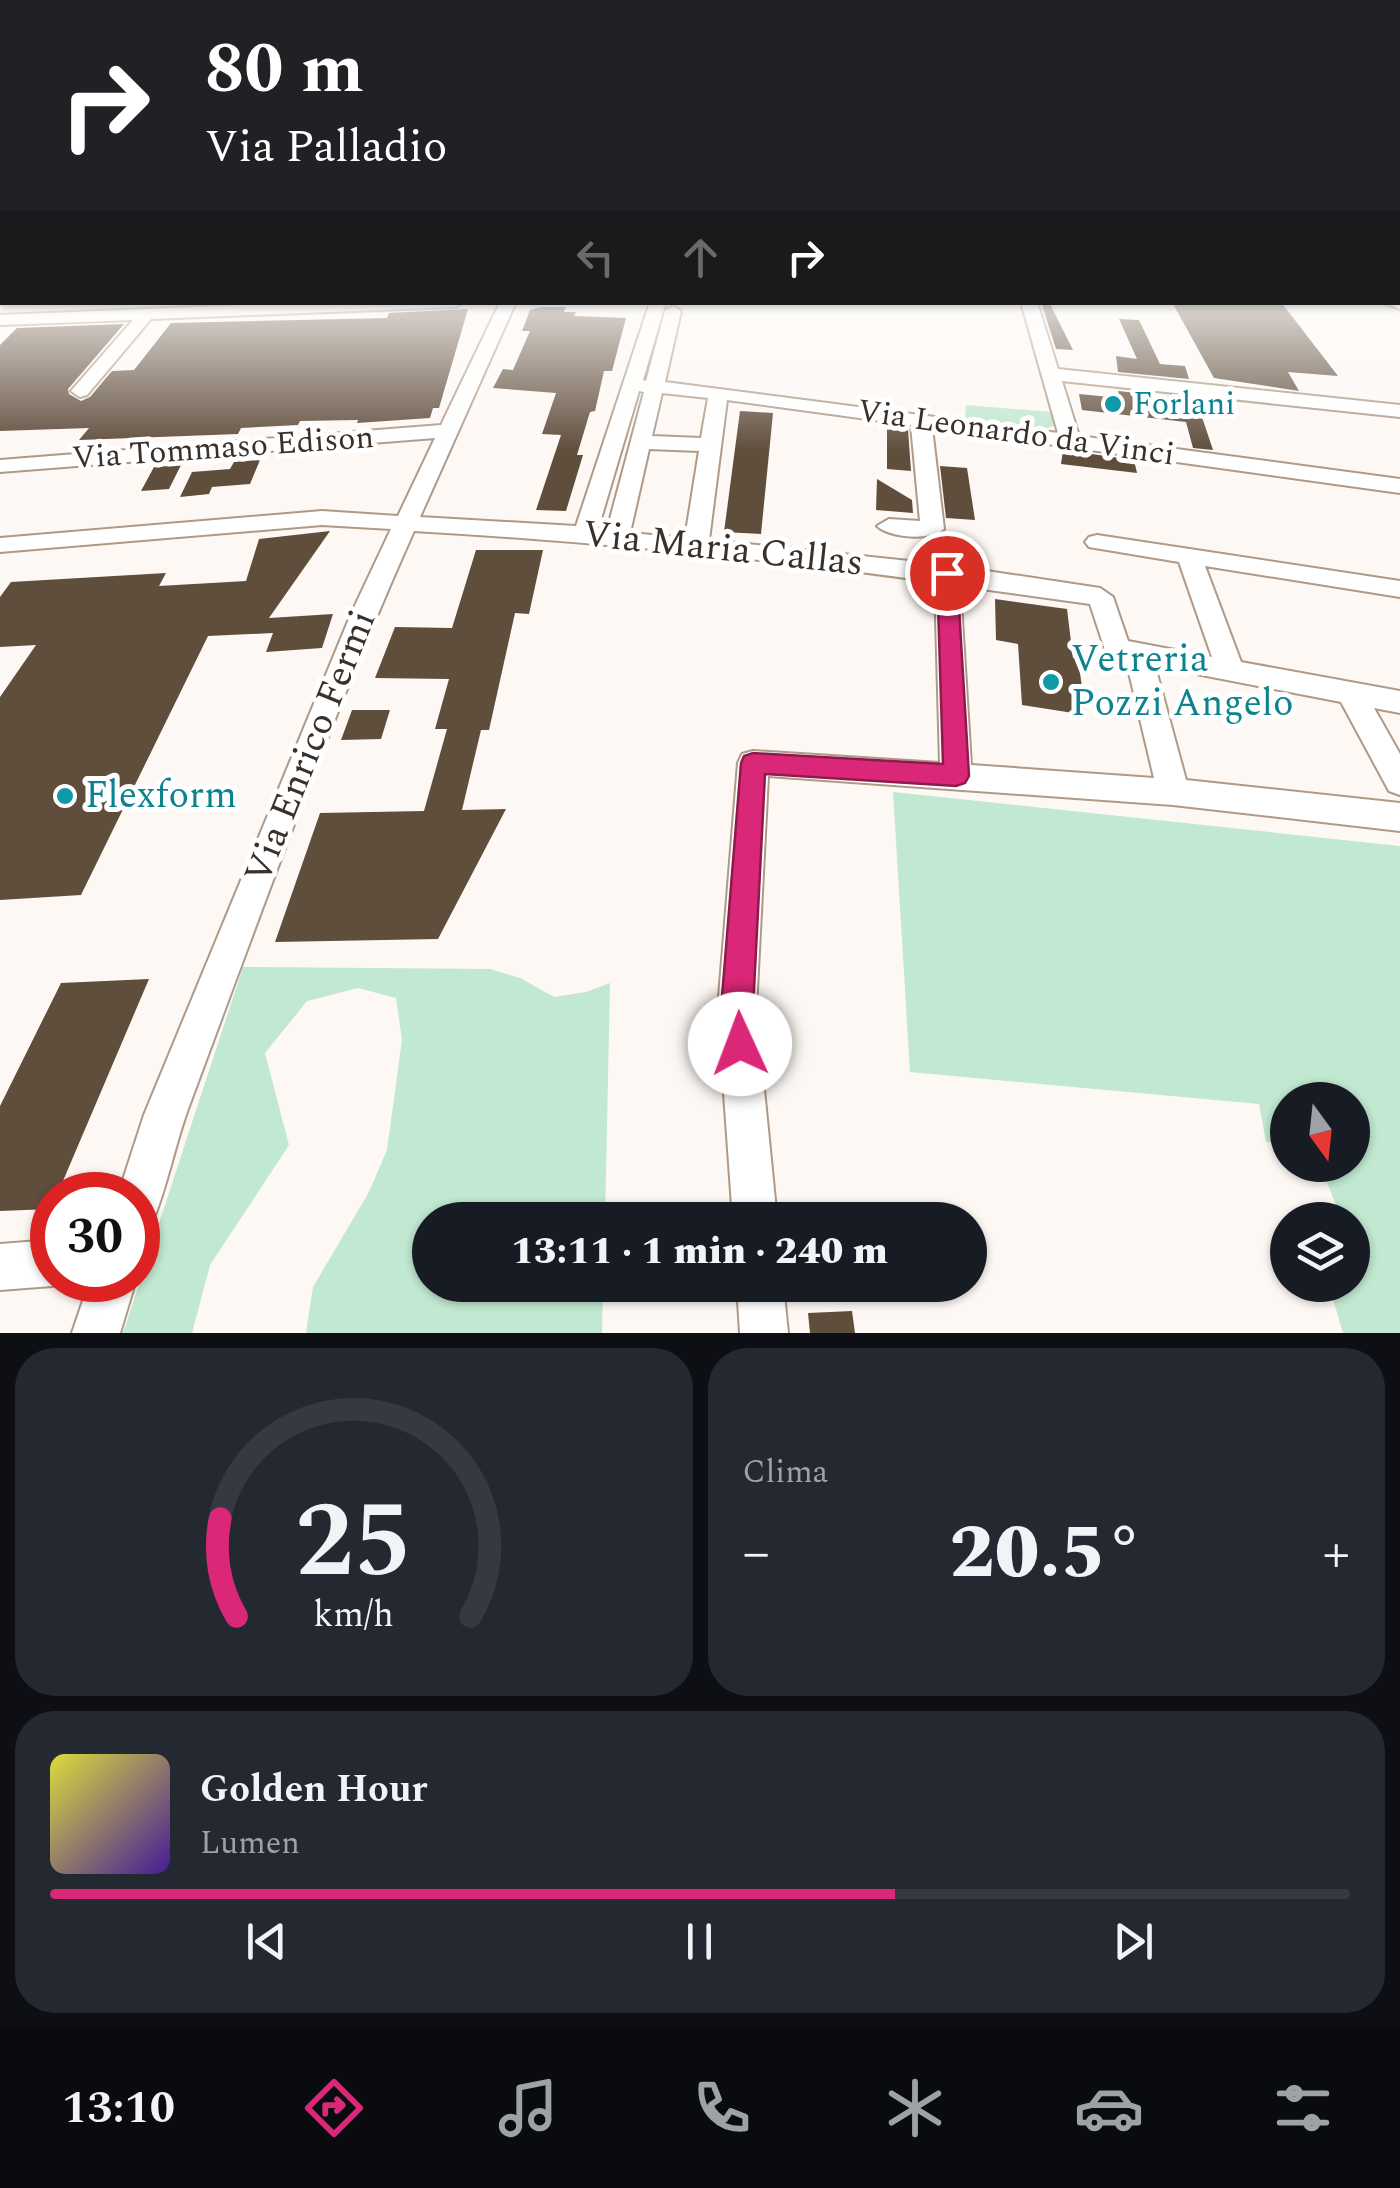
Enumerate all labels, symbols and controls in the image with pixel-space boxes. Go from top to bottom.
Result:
text: 80 m [205,17,364,123]
icon: right [40,40,170,170]
text: Via Palladio [205,113,447,182]
icon: left [568,230,623,285]
icon: ahead [673,230,728,285]
icon: right [778,230,833,285]
place label: Forlani [1133,380,1235,429]
street label: Via Leonardo da Vinci [854,387,1178,479]
marker: Forlani [1102,393,1124,415]
street label: Via Tommaso Edison [70,413,376,483]
street label: Via Maria Callas [580,505,866,593]
pin [905,531,990,616]
icon: arrive [920,546,975,601]
street label: Via Enrico Fermi [230,602,392,892]
place label: Vetreria Pozzi Angelo [1071,631,1294,733]
marker: Vetreria Pozzi Angelo [1040,671,1062,693]
place label: Flexform [85,767,237,825]
marker: Flexform [54,785,76,807]
position arrow [688,992,792,1096]
north arrow [1270,1082,1370,1182]
map controls [1270,1082,1370,1302]
speed limit sign: 30 [30,1172,160,1302]
button: layers [1270,1202,1370,1302]
text: 13:11 · 1 min · 240 m [511,1223,888,1281]
text: Clima [743,1448,828,1497]
text: 25 [295,1464,412,1622]
text: 20.5° [949,1497,1143,1611]
text: − [743,1512,770,1595]
text: + [1322,1512,1350,1595]
text: km/h [314,1588,394,1643]
text: Golden Hour [200,1761,427,1819]
text: Lumen [200,1819,300,1868]
icon: previous [239,1914,294,1969]
icon: pause [672,1914,727,1969]
icon: next [1106,1914,1161,1969]
icon: directions [299,2073,369,2143]
icon: music [493,2073,563,2143]
icon: phone [687,2073,757,2143]
icon: climate [880,2073,950,2143]
icon: car [1074,2073,1144,2143]
icon: filters [1268,2073,1338,2143]
text: 13:10 [62,2074,175,2143]

